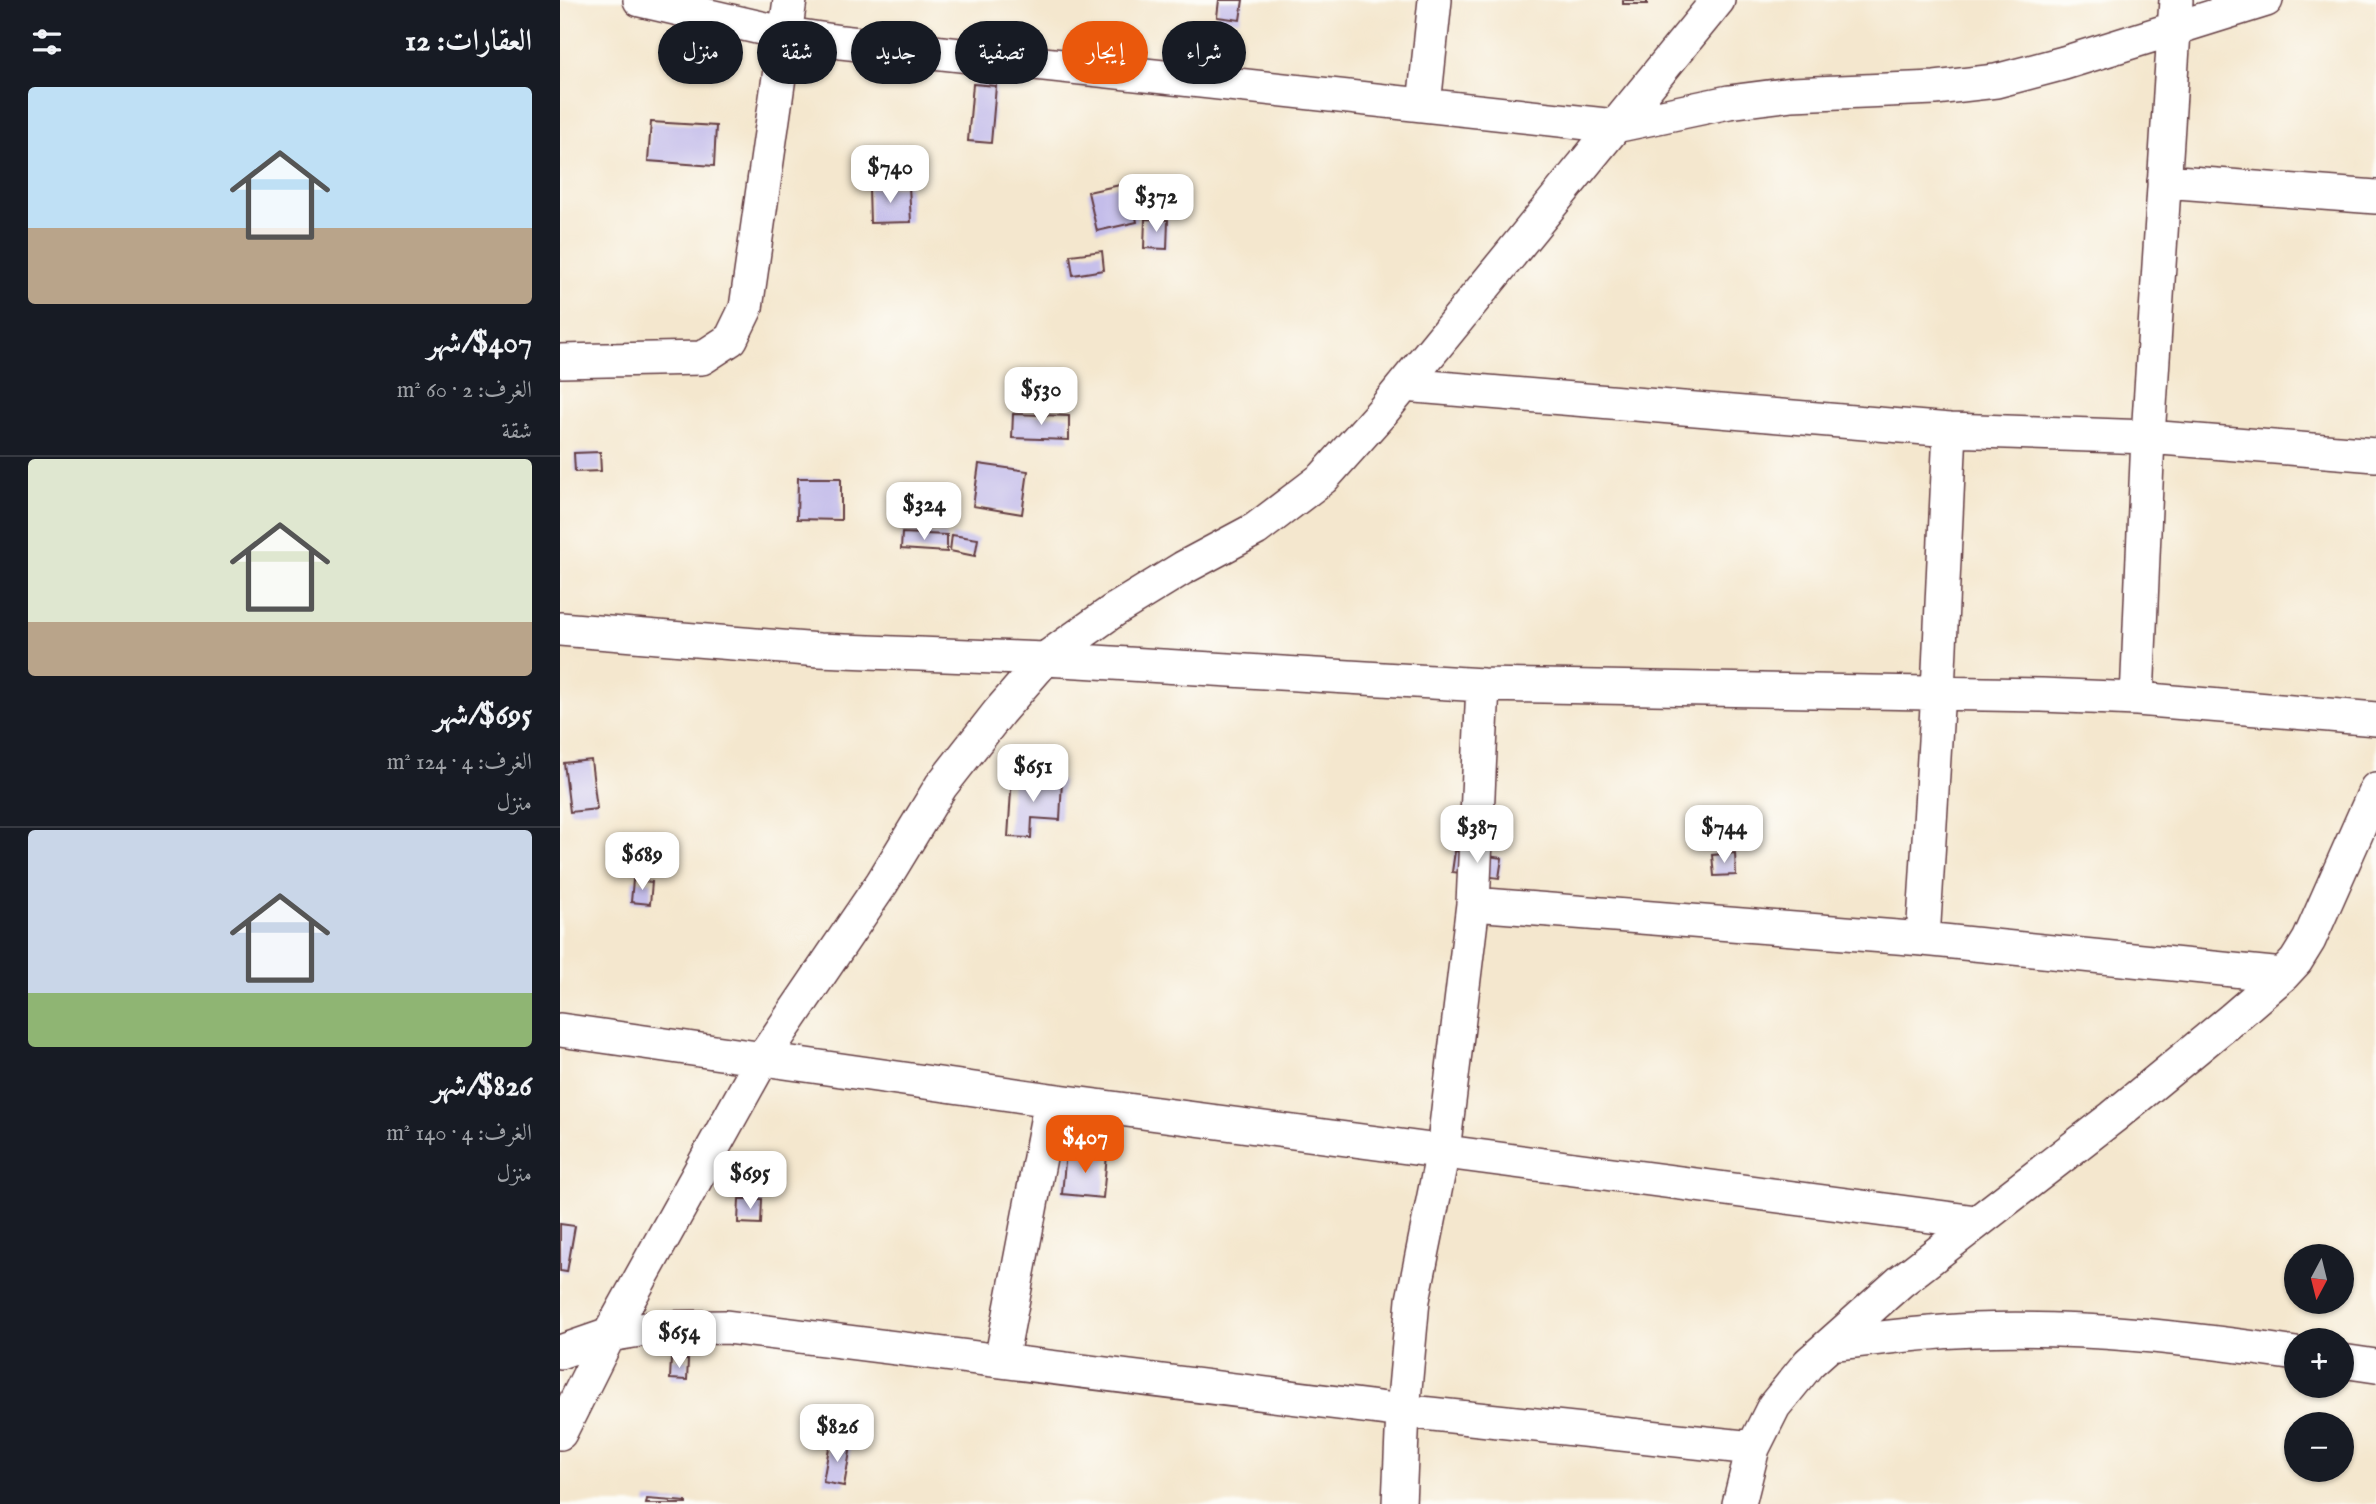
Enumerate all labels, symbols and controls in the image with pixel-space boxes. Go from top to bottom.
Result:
chip: منزل [658,21,743,84]
chip: شقة [757,21,837,84]
chip: جديد [851,21,941,84]
chip: تصفية [955,21,1048,84]
chip: إيجار [1062,21,1148,84]
chip: شراء [1162,21,1246,84]
icon: filters [28,23,66,61]
text: العقارات: 12 [405,23,532,61]
icon: home [217,132,343,258]
pin: $740 [849,146,931,205]
text: $740 [867,153,913,182]
pin: $372 [1115,174,1197,234]
text: $372 [1135,182,1177,211]
text: $407/شهر [427,325,532,363]
pin: $530 [1000,368,1082,427]
text: $530 [1021,375,1061,404]
text: الغرف: 2 · 60 m² [397,376,532,405]
text: شقة [502,417,532,446]
pin: $324 [883,482,965,542]
text: $324 [902,490,946,519]
icon: home [217,504,343,630]
text: $695/شهر [434,697,532,735]
pin: $651 [992,744,1074,804]
text: الغرف: 4 · 124 m² [387,748,532,777]
text: $651 [1013,752,1053,781]
text: منزل [497,789,532,818]
pin: $387 [1436,806,1518,865]
pin: $744 [1683,806,1765,865]
text: $387 [1456,813,1498,842]
text: $744 [1701,813,1747,842]
pin: $689 [601,832,683,892]
text: $689 [621,840,663,869]
icon: home [217,875,343,1001]
text: $826/شهر [432,1068,532,1106]
pin: $407 [1044,1116,1126,1175]
text: الغرف: 4 · 140 m² [386,1119,532,1148]
text: $407 [1062,1123,1108,1152]
pin: $695 [709,1152,791,1211]
text: $695 [730,1159,770,1188]
text: منزل [497,1160,532,1189]
north arrow [2284,1244,2354,1314]
map controls [2284,1244,2354,1482]
pin: $654 [638,1310,720,1370]
text: $654 [658,1318,700,1347]
button: + [2284,1328,2354,1398]
pin: $826 [796,1404,878,1464]
text: $826 [816,1412,858,1441]
button: − [2284,1412,2354,1482]

